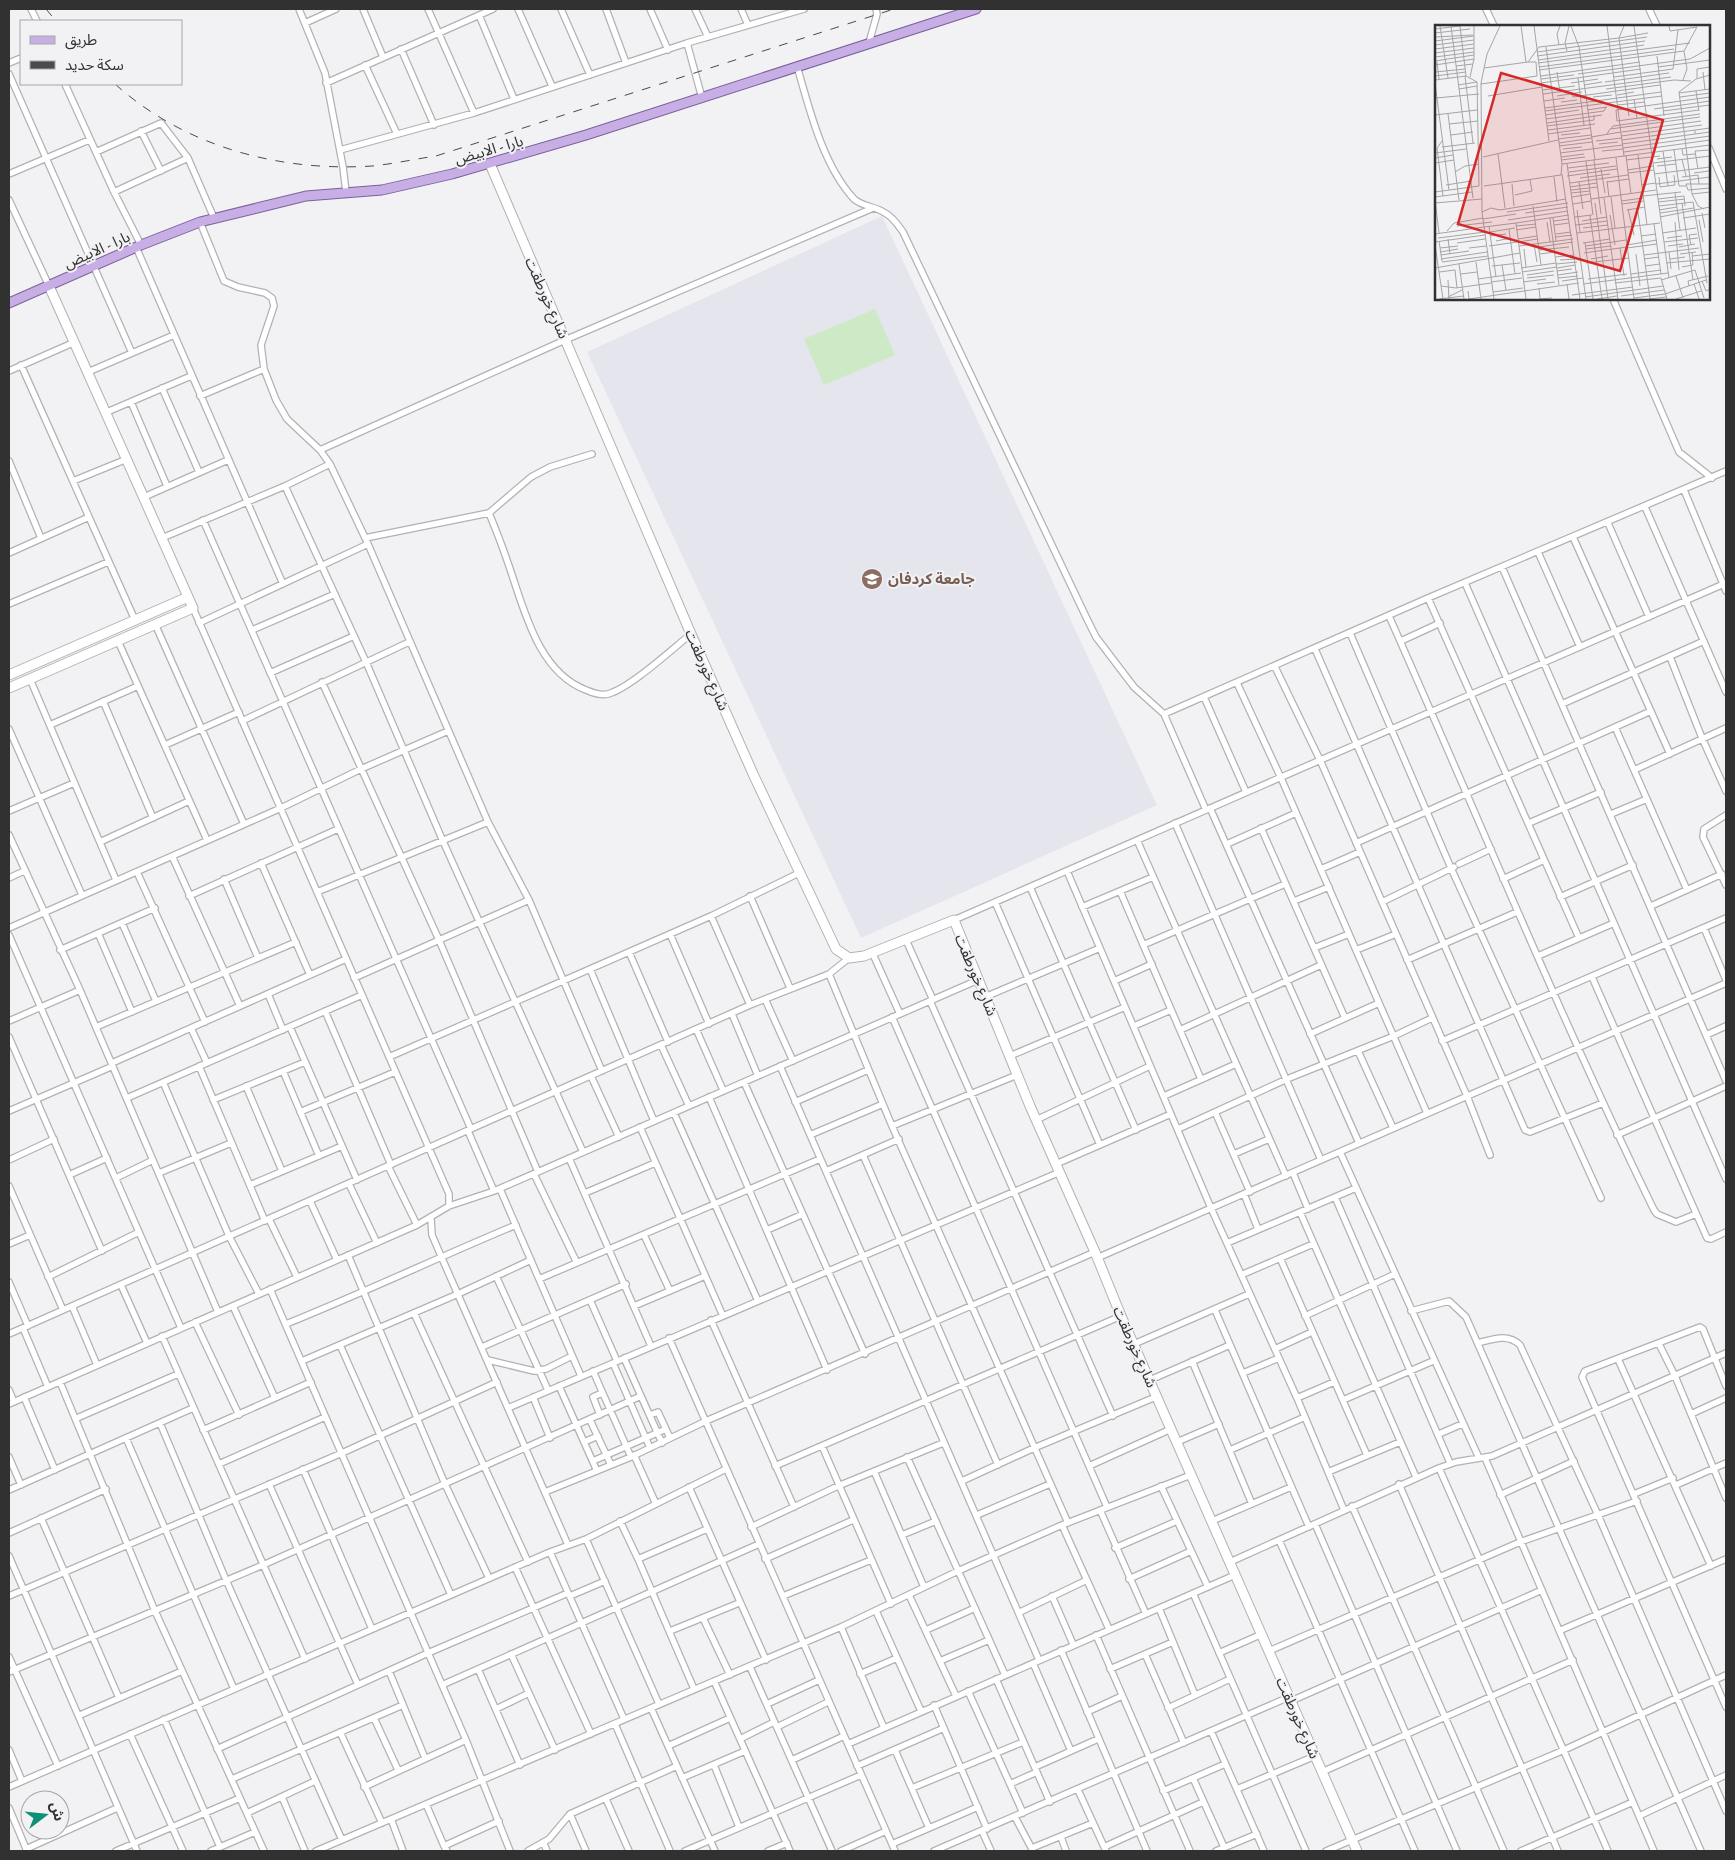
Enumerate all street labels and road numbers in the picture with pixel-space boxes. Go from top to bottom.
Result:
street label: بارا - الابيض [453,133,525,168]
street label: بارا - الابيض [62,228,133,273]
street label: شارع خورطقت [518,255,572,343]
street label: شارع خورطقت [678,627,732,715]
street label: شارع خورطقت [948,932,1000,1020]
street label: شارع خورطقت [1106,1304,1160,1392]
street label: شارع خورطقت [1269,1675,1323,1763]

